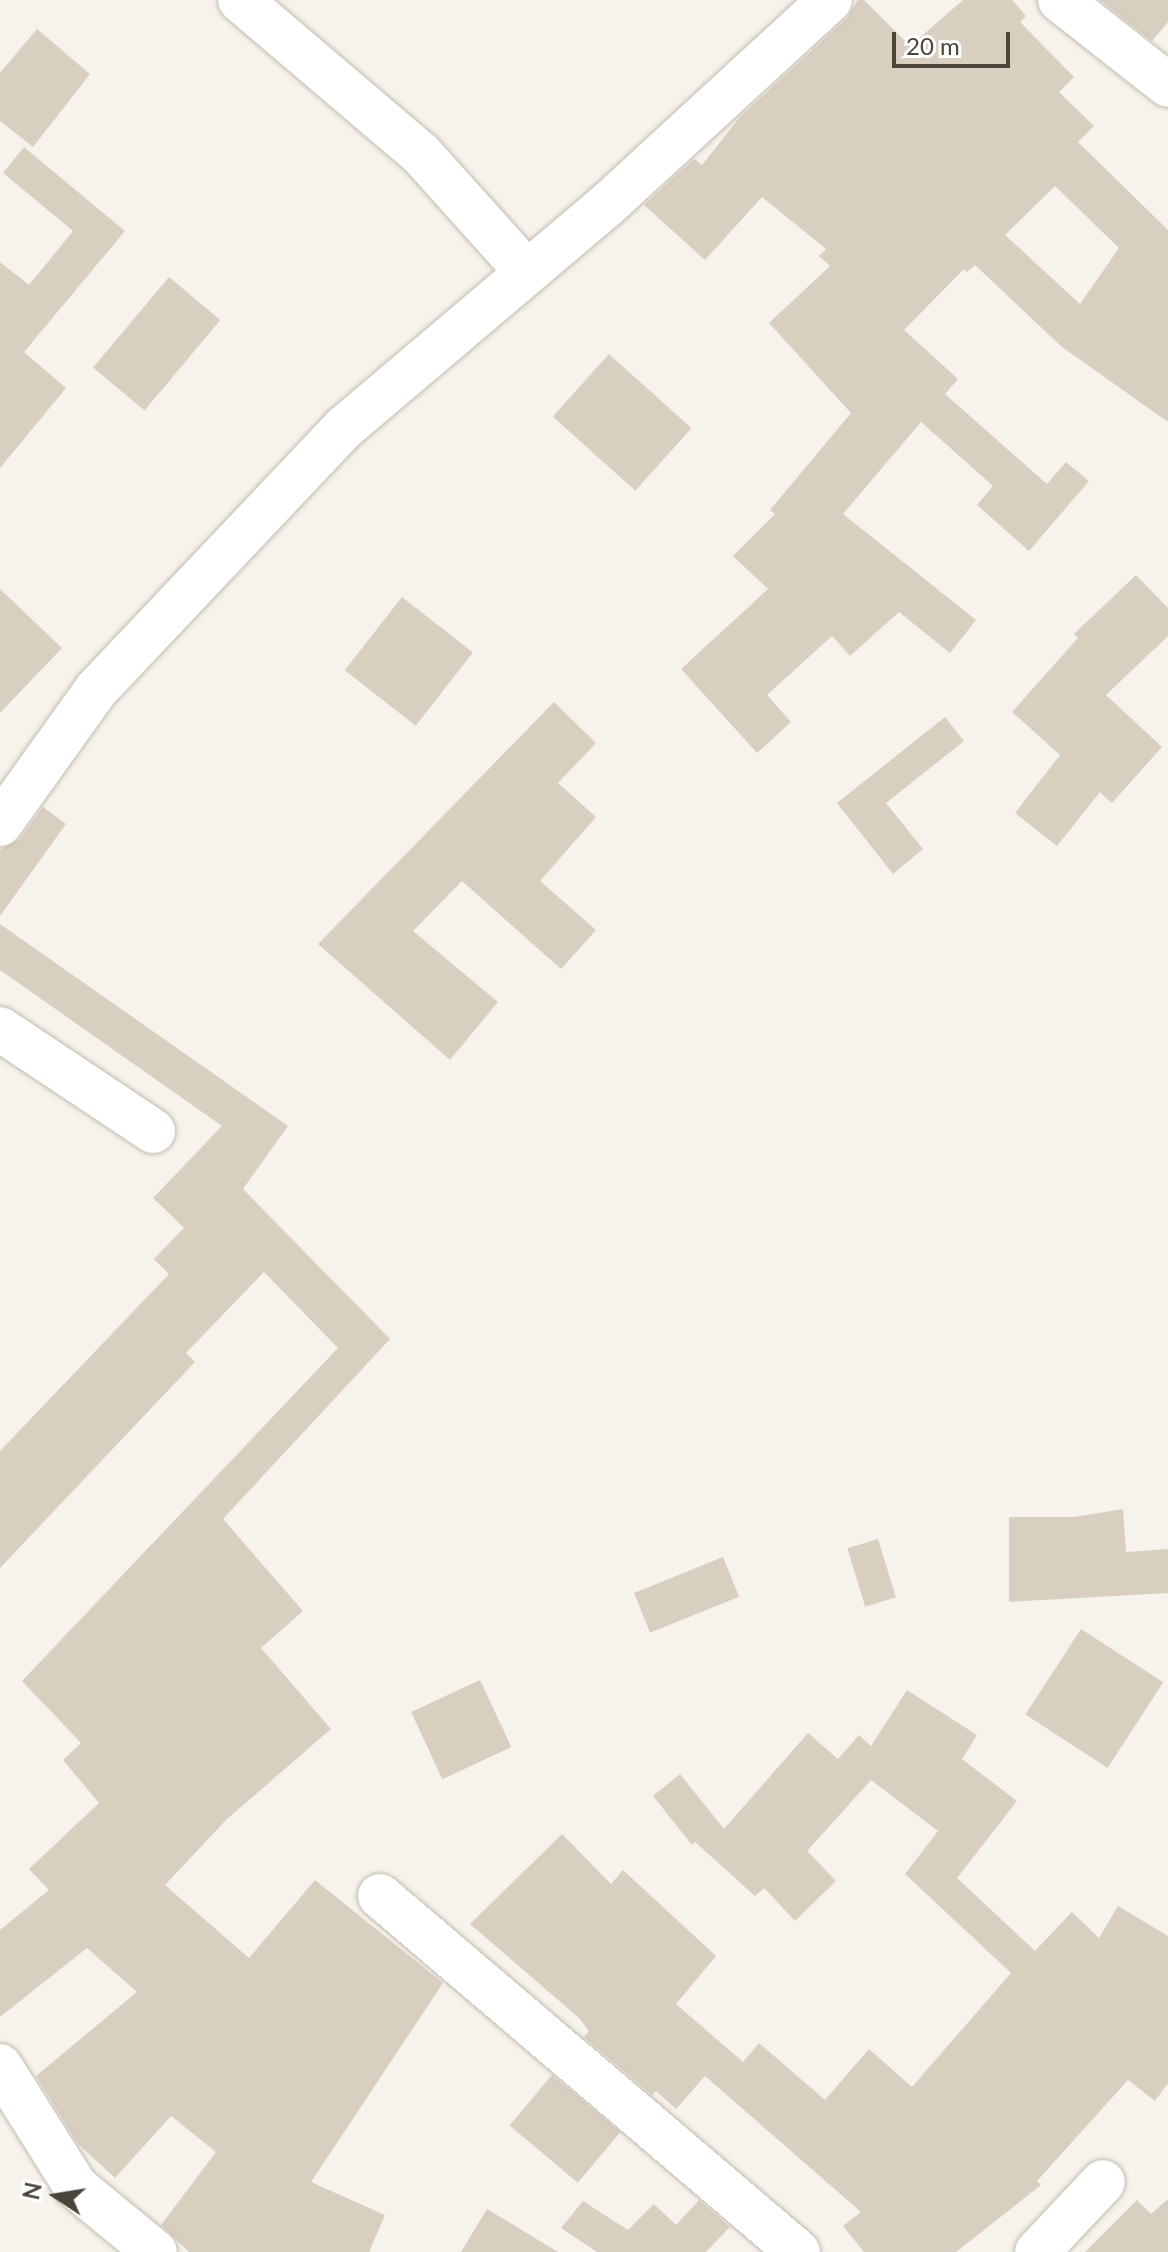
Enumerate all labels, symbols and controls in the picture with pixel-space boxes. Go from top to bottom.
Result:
scale bar [896,16,1014,66]
text: 20 m [906,31,960,60]
north arrow [16,2156,96,2236]
text: N [17,2180,47,2202]

